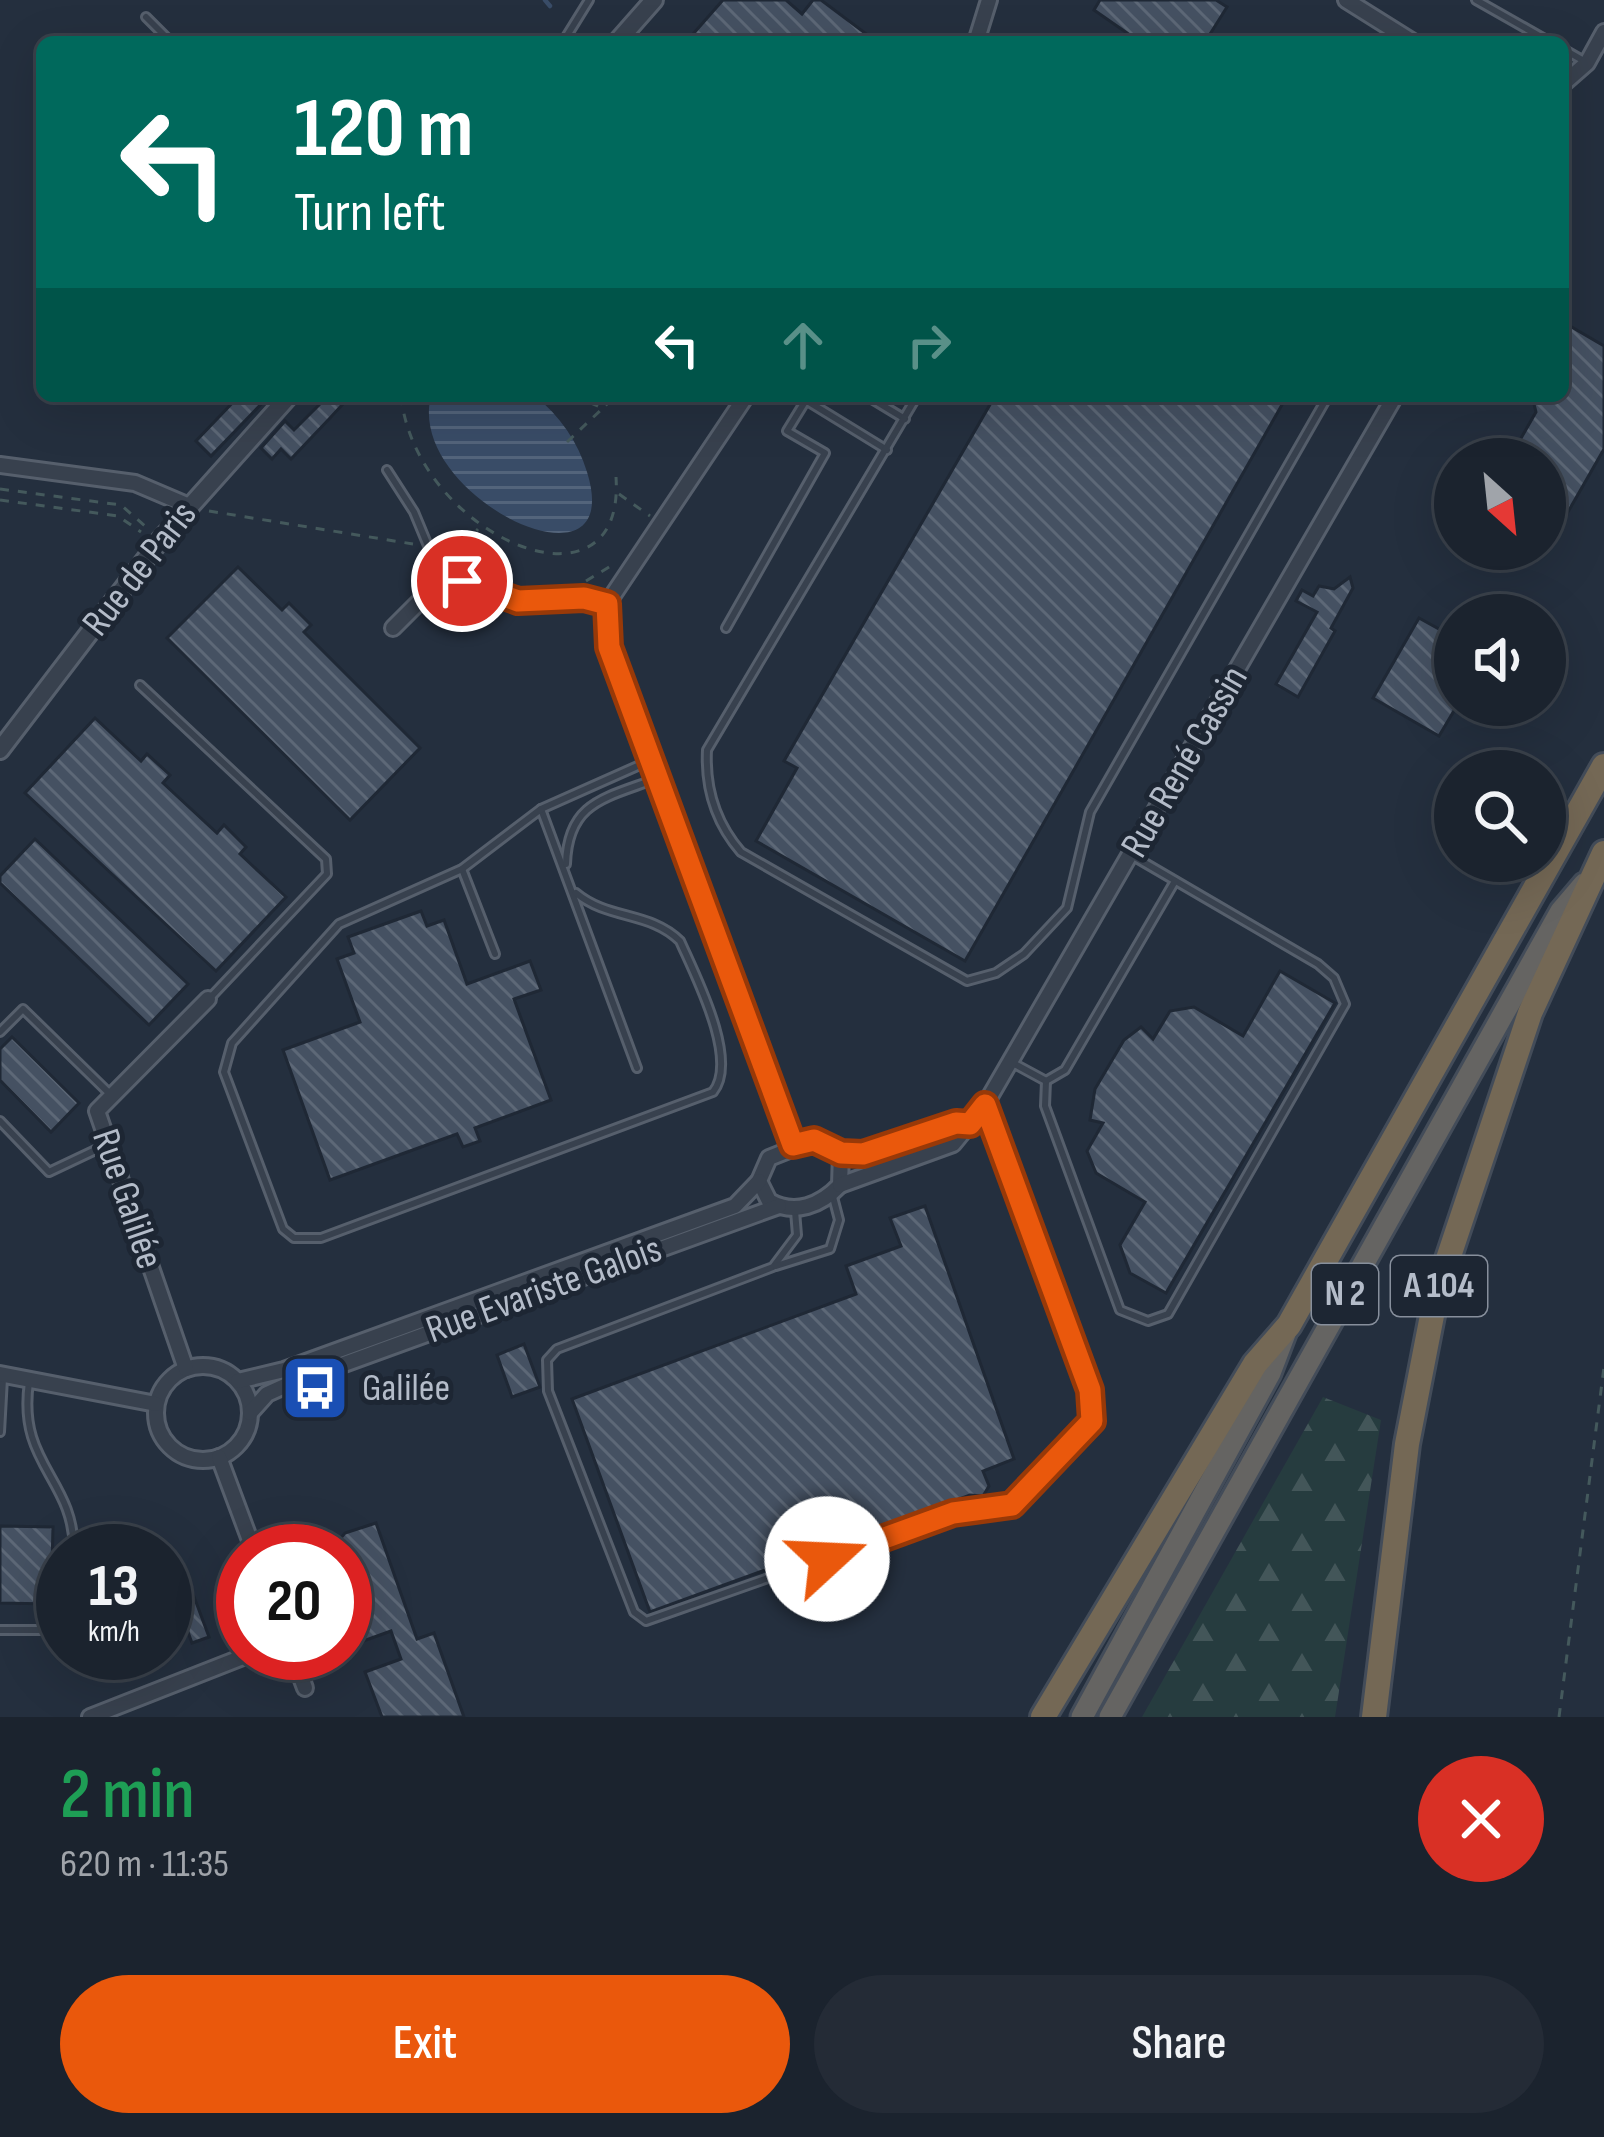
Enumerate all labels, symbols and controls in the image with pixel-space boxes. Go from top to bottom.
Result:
text: 120 m [294,79,473,180]
icon: left [96,84,252,240]
text: Turn left [294,181,446,246]
icon: left [644,312,710,378]
icon: ahead [770,312,836,378]
icon: right [896,312,962,378]
north arrow [1434,438,1566,570]
map controls [1434,438,1566,882]
street label: Rue de Paris [73,492,207,646]
pin [411,530,513,632]
icon: arrive [429,548,495,614]
button: sound [1434,594,1566,726]
street label: Rue René Cassin [1111,658,1259,866]
button: search [1434,750,1566,882]
street label: Rue Galilée [81,1123,173,1275]
street label: Rue Evariste Galois [420,1226,668,1354]
road number: A 104 [1391,1256,1487,1316]
road number: N 2 [1312,1264,1378,1324]
bus stop icon: Galilée [280,1353,350,1423]
place label: Galilée [362,1365,450,1412]
position arrow [764,1496,890,1622]
speed limit sign: 20 [216,1524,372,1680]
text: 13 [89,1551,139,1623]
text: km/h [88,1614,140,1650]
text: 2 min [60,1752,195,1839]
button: close [1418,1756,1544,1882]
text: 620 m · 11:35 [60,1841,229,1888]
button: Exit [60,1975,790,2113]
button: Share [814,1975,1544,2113]

